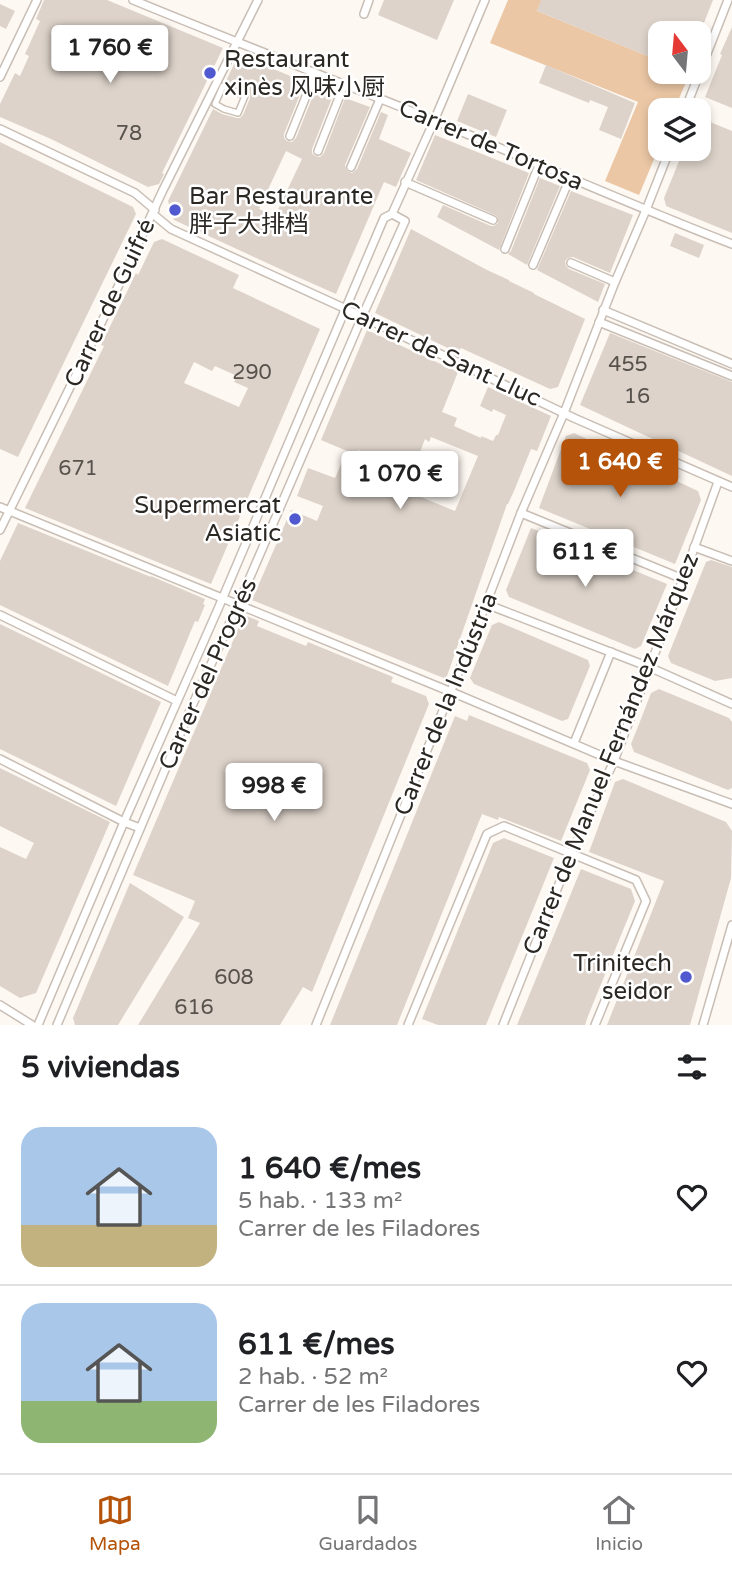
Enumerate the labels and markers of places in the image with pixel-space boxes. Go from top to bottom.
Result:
pin: 1 760 € [45,25,175,85]
place label: Restaurant xinès 风味小厨 [224,45,385,102]
marker: Restaurant xinès 风味小厨 [202,65,218,81]
place label: Bar Restaurante 胖子大排档 [189,182,373,239]
marker: Bar Restaurante 胖子大排档 [167,202,183,218]
pin: 1 640 € [555,440,685,499]
pin: 1 070 € [335,452,465,511]
place label: Supermercat Asiatic [134,491,281,548]
marker: Supermercat Asiatic [287,511,303,527]
pin: 611 € [536,530,634,589]
pin: 998 € [225,764,323,823]
place label: Trinitech seidor [573,949,673,1006]
marker: Trinitech seidor [678,969,694,985]

